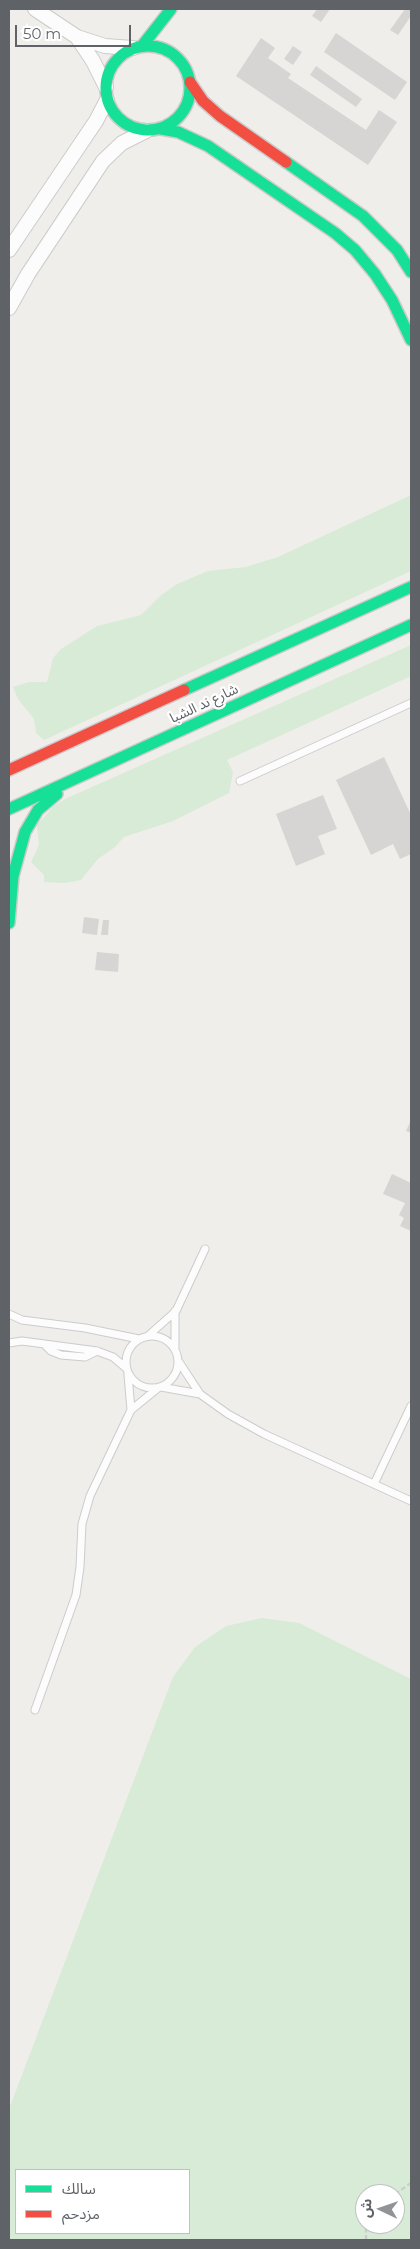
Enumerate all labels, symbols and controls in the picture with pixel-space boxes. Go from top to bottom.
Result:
scale bar [18,15,134,47]
text: 50 m [23,24,61,43]
street label: شارع ند الشبا [167,681,241,727]
legend [15,2169,190,2234]
text: سالك [62,2179,96,2198]
north arrow [355,2184,405,2234]
text: ش [357,2198,376,2218]
text: مزدحم [62,2204,100,2223]

